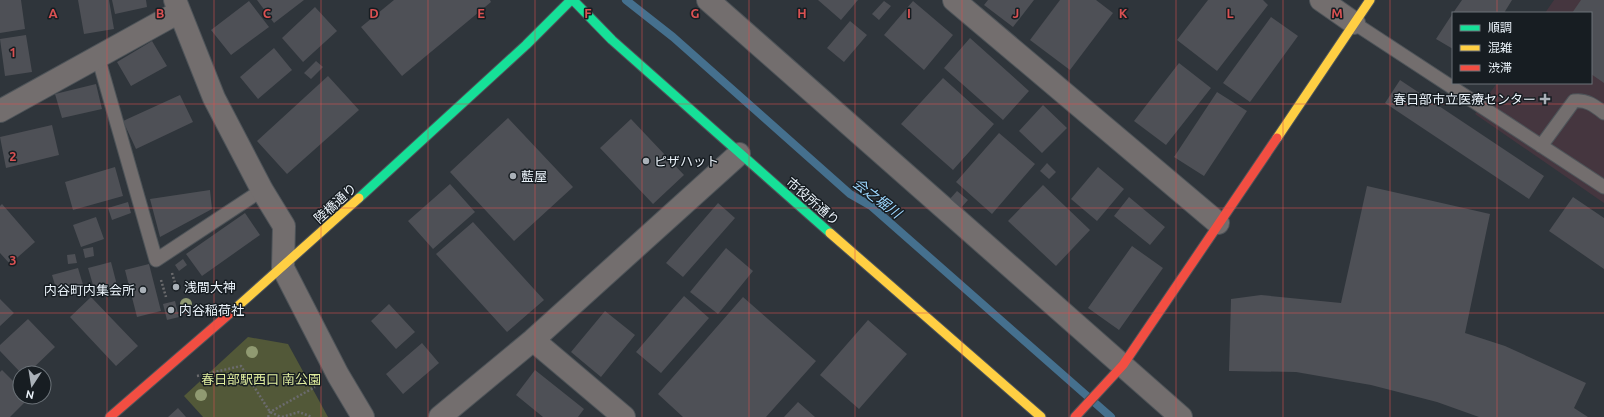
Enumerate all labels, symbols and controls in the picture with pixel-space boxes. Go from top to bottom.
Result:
text: A [48,6,58,20]
text: B [156,6,165,20]
text: C [263,6,272,20]
text: D [369,6,379,20]
text: E [477,6,485,20]
text: F [584,6,592,20]
text: G [691,6,700,20]
text: H [797,6,807,20]
text: I [907,6,911,20]
text: J [1013,6,1019,20]
text: K [1119,6,1128,20]
text: L [1226,6,1234,20]
text: M [1331,6,1343,20]
legend [1452,12,1592,84]
text: 順調 [1488,21,1512,34]
text: 混雑 [1488,41,1512,54]
text: 1 [9,45,17,59]
text: 渋滞 [1488,61,1512,74]
place label: 春日部市立医療センター [1393,92,1536,106]
marker: 春日部市立医療センター [1539,93,1551,105]
text: 2 [9,149,17,163]
place label: ピザハット [654,154,719,168]
marker: ピザハット [641,156,651,166]
place label: 藍屋 [521,169,547,183]
marker: 藍屋 [508,171,518,181]
street label: 市役所通り [784,174,842,228]
water label: 会之堀川 [850,175,906,222]
street label: 陸橋通り [311,180,359,226]
text: 3 [9,253,17,267]
place label: 浅間大神 [184,280,236,294]
marker: 浅間大神 [171,282,181,292]
place label: 内谷町内集会所 [44,283,135,297]
marker: 内谷町内集会所 [138,285,148,295]
place label: 内谷稲荷社 [179,303,244,317]
marker: 内谷稲荷社 [166,305,176,315]
north arrow [12,365,52,405]
park label: 春日部駅西口 南公園 [201,372,321,386]
text: N [25,388,35,402]

